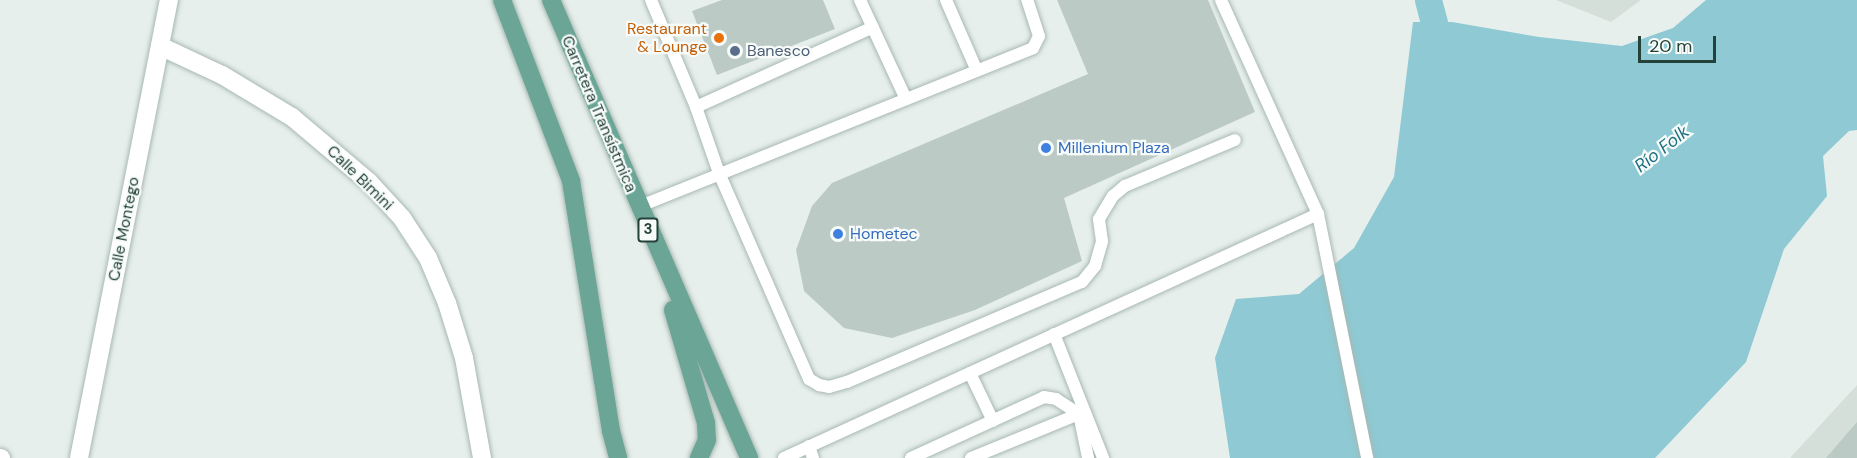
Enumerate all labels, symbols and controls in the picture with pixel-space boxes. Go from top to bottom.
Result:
place label: Restaurant & Lounge [627,19,707,57]
scale bar [1641,24,1719,62]
marker: Restaurant & Lounge [712,31,726,45]
street label: Carretera Transístmica [557,33,641,195]
text: 20 m [1649,34,1692,58]
place label: Banesco [747,41,810,61]
marker: Banesco [728,44,742,58]
water label: Río Folk [1630,121,1694,177]
place label: Millenium Plaza [1058,138,1170,158]
street label: Calle Bimini [323,141,397,215]
marker: Millenium Plaza [1039,141,1053,155]
street label: Calle Montego [104,175,144,283]
road number: 3 [636,218,660,242]
place label: Hometec [850,224,918,244]
marker: Hometec [831,227,845,241]

